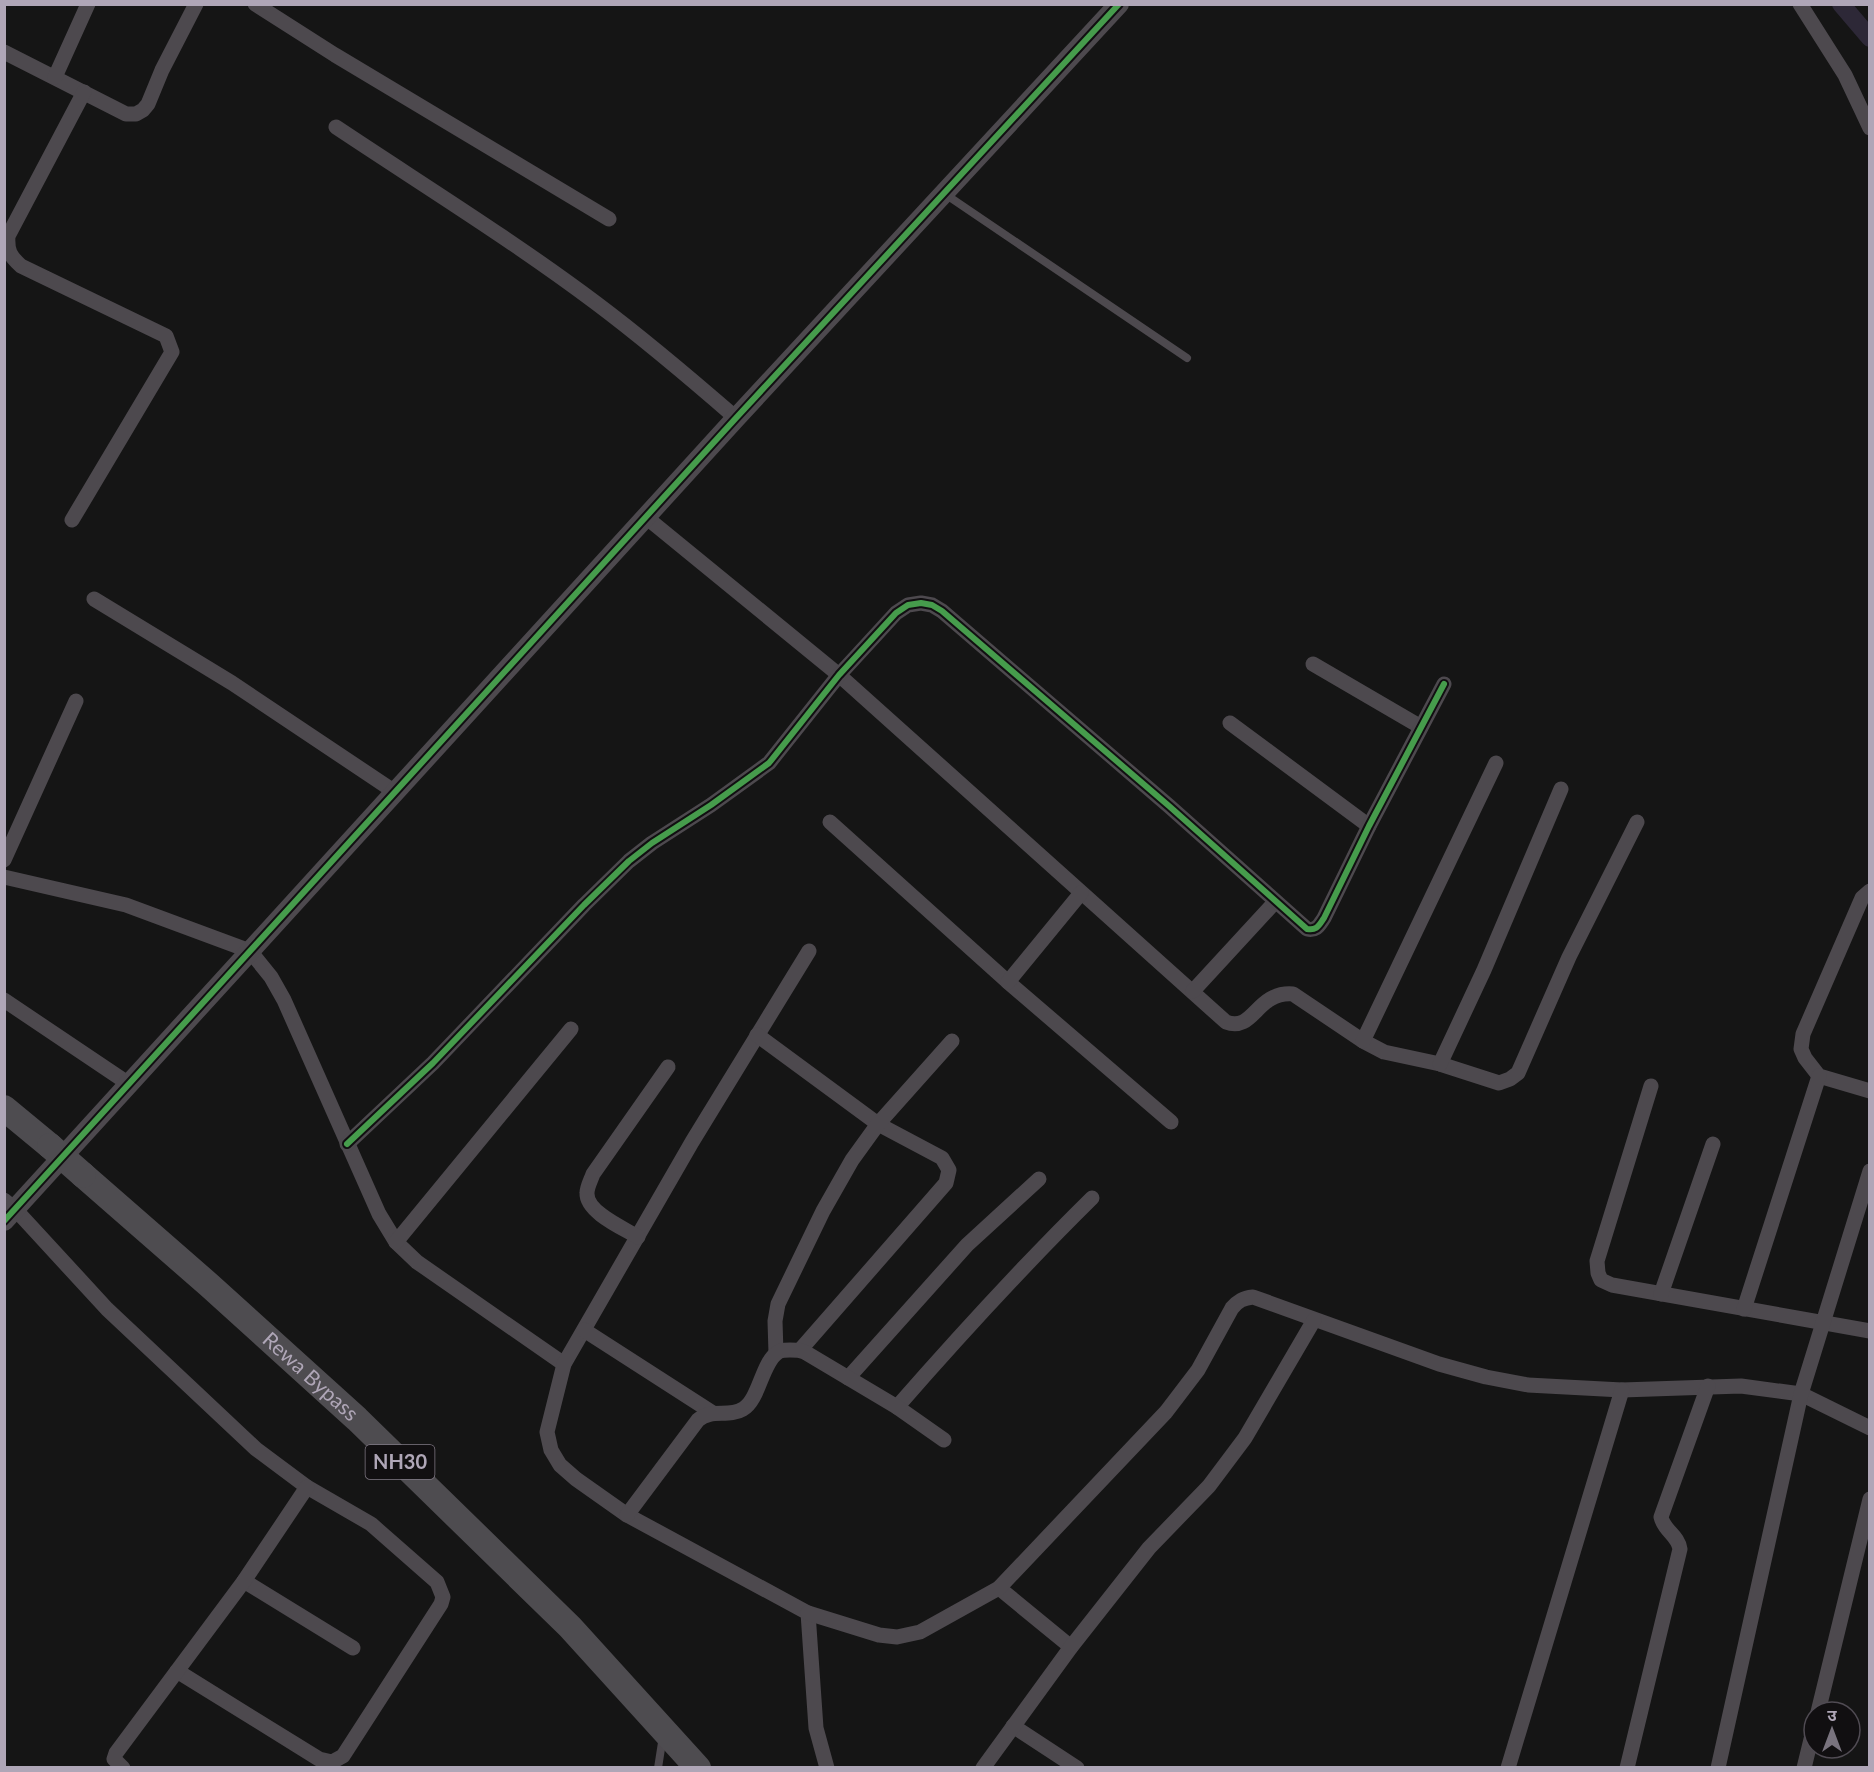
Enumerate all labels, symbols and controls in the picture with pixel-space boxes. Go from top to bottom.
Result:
street label: Rewa Bypass [258,1326,364,1425]
road number: NH30 [366,1445,434,1479]
north arrow [1802,1700,1862,1760]
text: उ [1827,1705,1837,1724]

